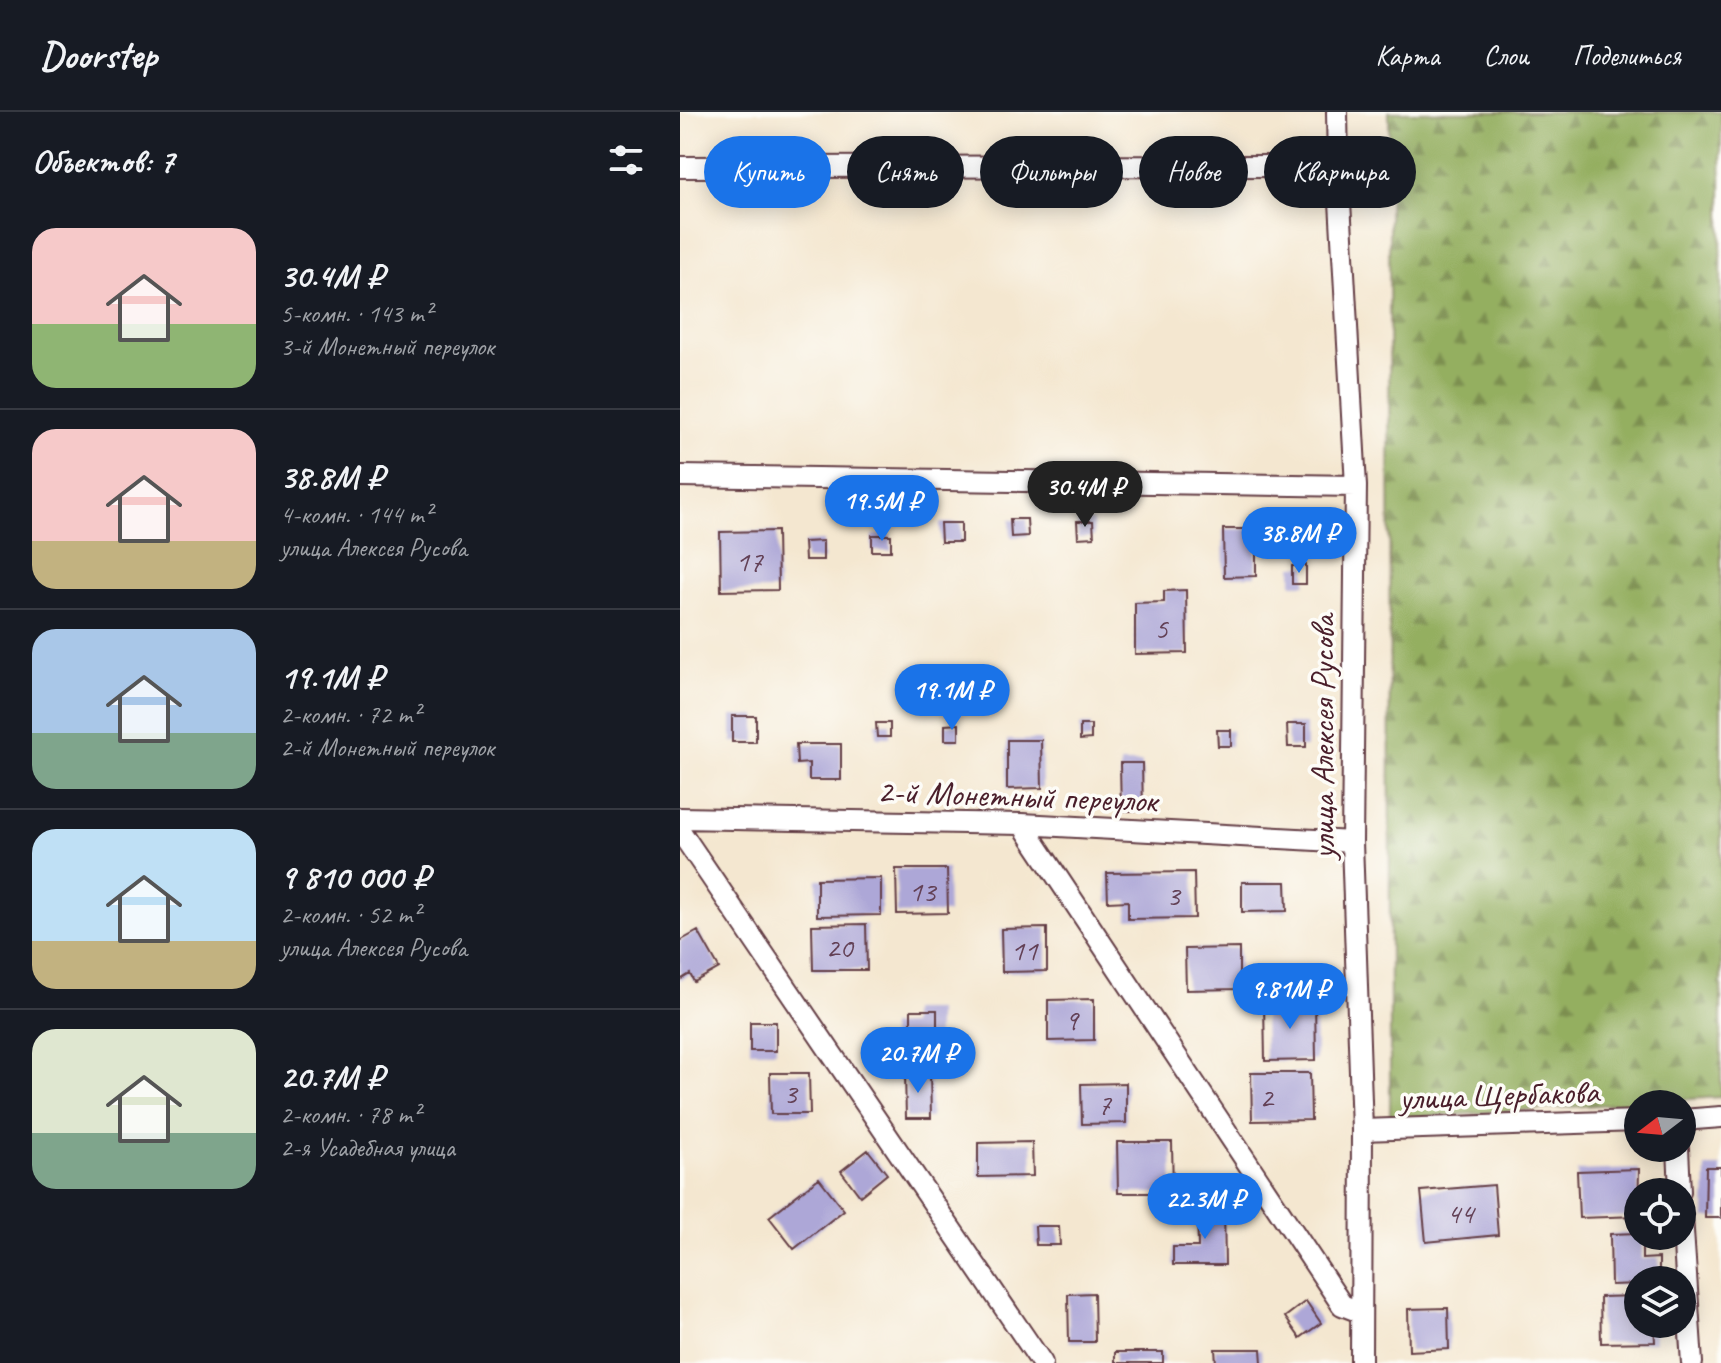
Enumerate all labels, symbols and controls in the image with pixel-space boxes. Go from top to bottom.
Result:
text: Doorstep [40,32,157,79]
text: Карта [1376,38,1440,73]
text: Слои [1484,38,1529,73]
text: Поделиться [1573,38,1681,73]
chip: Купить [704,136,831,208]
chip: Снять [847,136,964,208]
chip: Фильтры [980,136,1123,208]
chip: Новое [1139,136,1248,208]
chip: Квартира [1264,136,1416,208]
icon: filters [604,138,648,182]
text: Объектов: 7 [32,139,174,182]
text: 30.4M ₽ [280,254,383,297]
icon: home [96,260,192,356]
text: 5-комн. · 143 m² [280,297,432,330]
text: 3-й Монетный переулок [280,330,494,363]
text: 38.8M ₽ [280,455,383,498]
icon: home [96,461,192,557]
pin: 30.4M ₽ [1011,461,1159,529]
text: 30.4M ₽ [1046,470,1124,503]
pin: 19.5M ₽ [808,475,956,543]
text: 19.5M ₽ [843,484,921,517]
text: 4-комн. · 144 m² [280,498,432,531]
pin: 38.8M ₽ [1225,507,1373,575]
text: 38.8M ₽ [1260,516,1338,549]
text: улица Алексея Русова [280,531,467,564]
house number: 17 [736,542,764,580]
house number: 5 [1154,609,1169,647]
street label: улица Алексея Русова [1301,612,1344,861]
text: 19.1M ₽ [280,655,383,698]
icon: home [96,661,192,757]
pin: 19.1M ₽ [878,664,1026,732]
text: 19.1M ₽ [913,673,991,706]
text: 2-комн. · 72 m² [280,698,420,731]
text: 2-й Монетный переулок [280,731,494,764]
street label: 2-й Монетный переулок [876,769,1161,822]
text: 9 810 000 ₽ [280,855,429,898]
icon: home [96,861,192,957]
house number: 13 [909,872,938,910]
house number: 3 [1166,876,1182,914]
text: 2-комн. · 52 m² [280,898,420,931]
house number: 20 [826,928,855,966]
text: улица Алексея Русова [280,931,467,964]
house number: 11 [1011,931,1039,969]
pin: 9.81M ₽ [1216,963,1364,1031]
text: 9.81M ₽ [1251,972,1329,1005]
house number: 9 [1064,1001,1080,1039]
pin: 20.7M ₽ [844,1027,992,1095]
text: 20.7M ₽ [879,1036,957,1069]
text: 20.7M ₽ [280,1055,383,1098]
icon: home [96,1061,192,1157]
street label: улица Щербакова [1396,1069,1602,1120]
house number: 3 [783,1074,799,1112]
house number: 2 [1259,1078,1275,1116]
house number: 7 [1097,1085,1112,1123]
north arrow [1624,1090,1696,1162]
map controls [1624,1090,1696,1338]
text: 2-комн. · 78 m² [280,1098,420,1131]
text: 2-я Усадебная улица [280,1131,455,1164]
pin: 22.3M ₽ [1131,1173,1279,1241]
button: locate [1624,1178,1696,1250]
text: 22.3M ₽ [1166,1182,1244,1215]
house number: 44 [1447,1194,1476,1232]
button: layers [1624,1266,1696,1338]

